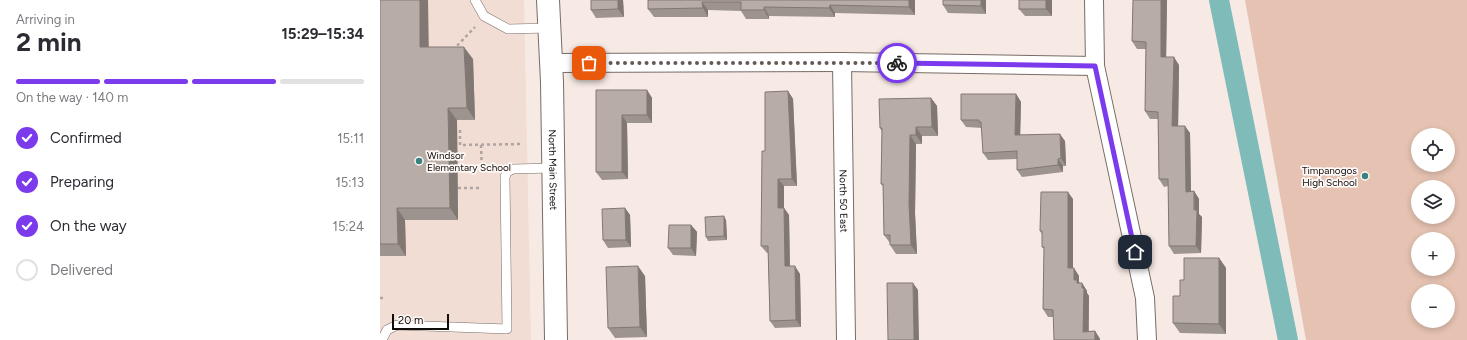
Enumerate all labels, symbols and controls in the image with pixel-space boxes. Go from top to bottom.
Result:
text: Arriving in [16,12,75,27]
text: 15:29–15:34 [281,25,364,43]
text: 2 min [16,26,82,58]
courier [877,43,917,83]
pin [572,46,606,80]
icon: bag [578,52,600,74]
icon: bike [886,52,908,74]
text: On the way · 140 m [16,90,128,105]
icon: check [16,127,38,149]
map controls [1411,128,1455,328]
button: locate [1411,128,1455,172]
text: Confirmed [50,129,122,147]
street label: North Main Street [546,129,560,211]
text: 15:11 [337,131,364,146]
place label: Windsor Elementary School [427,149,511,174]
marker: Windsor Elementary School [414,156,424,166]
place label: Timpanogos High School [1302,164,1357,189]
street label: North 50 East [837,169,850,233]
icon: check [16,171,38,193]
marker: Timpanogos High School [1360,171,1370,181]
text: Preparing [50,173,114,191]
text: 15:13 [335,175,364,190]
button: layers [1411,180,1455,224]
icon: check [16,215,38,237]
text: On the way [50,217,127,235]
text: 15:24 [333,219,364,234]
button: + [1411,232,1455,276]
pin [1118,235,1152,269]
icon: home [1124,241,1146,263]
text: Delivered [50,261,113,279]
button: − [1411,284,1455,328]
scale bar [392,312,449,331]
text: 20 m [398,314,423,327]

